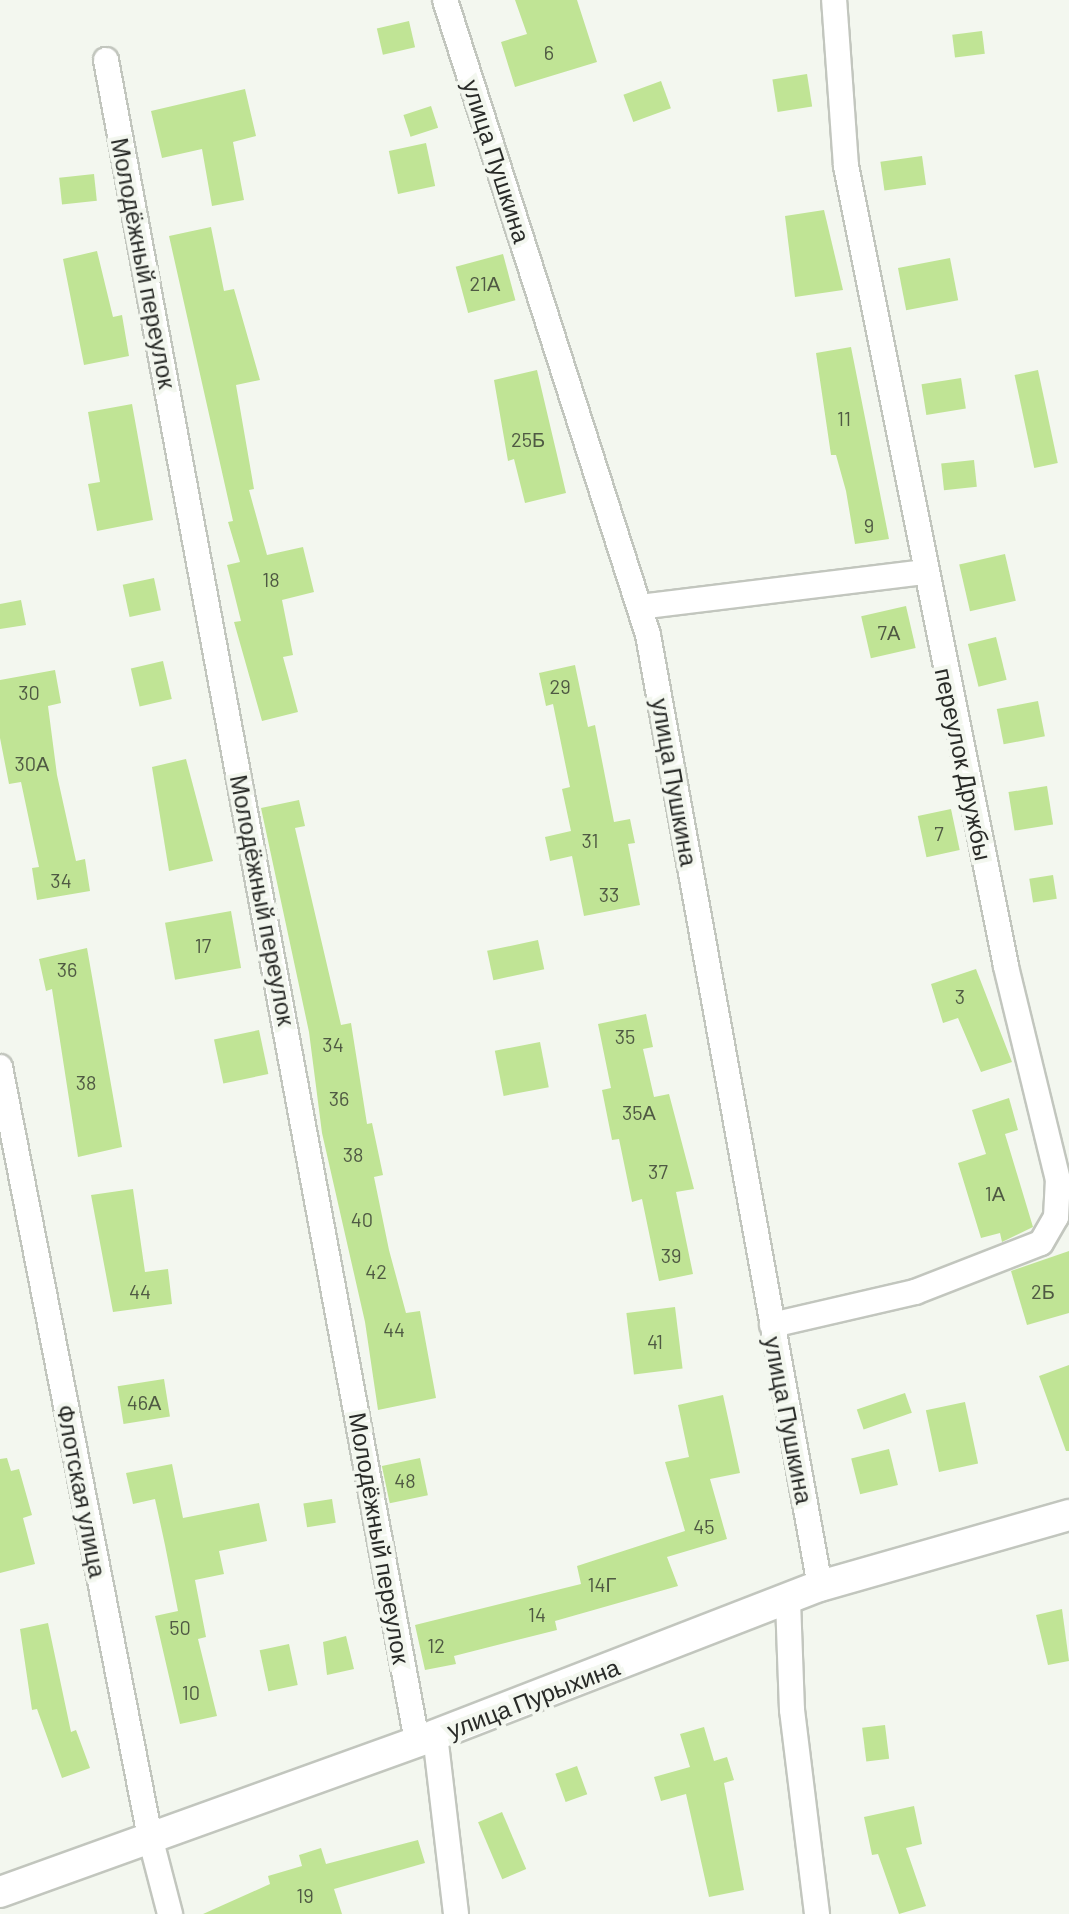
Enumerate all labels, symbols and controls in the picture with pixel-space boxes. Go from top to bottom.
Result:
house number: 6 [544,40,554,64]
street label: улица Пушкина [457,76,537,246]
street label: Молодёжный переулок [106,135,182,391]
house number: 21А [470,271,500,295]
house number: 11 [837,406,851,430]
house number: 25Б [511,427,545,451]
house number: 9 [864,513,874,537]
house number: 18 [262,567,280,591]
house number: 7А [878,620,900,644]
street label: переулок Дружбы [930,665,998,863]
house number: 29 [549,674,571,698]
house number: 30 [18,680,40,704]
street label: улица Пушкина [646,696,704,868]
house number: 30А [15,751,49,775]
street label: Молодёжный переулок [225,772,301,1028]
house number: 7 [934,821,944,845]
house number: 31 [581,828,599,852]
house number: 34 [50,868,72,892]
house number: 33 [599,882,619,906]
house number: 17 [195,933,211,957]
house number: 36 [57,957,77,981]
house number: 3 [955,984,965,1008]
house number: 35 [615,1024,635,1048]
house number: 34 [322,1032,344,1056]
house number: 38 [76,1070,96,1094]
house number: 36 [329,1086,349,1110]
house number: 35А [622,1100,656,1124]
house number: 38 [343,1142,363,1166]
house number: 37 [648,1159,668,1183]
house number: 1А [985,1181,1005,1205]
house number: 40 [351,1207,373,1231]
house number: 39 [661,1243,681,1267]
house number: 42 [365,1259,387,1283]
house number: 44 [129,1279,151,1303]
house number: 2Б [1031,1279,1055,1303]
house number: 44 [383,1317,405,1341]
house number: 41 [647,1329,663,1353]
street label: улица Пушкина [759,1334,819,1506]
house number: 46А [127,1390,161,1414]
street label: Флотская улица [51,1402,113,1580]
street label: Молодёжный переулок [344,1410,416,1666]
house number: 48 [394,1468,416,1492]
house number: 45 [693,1514,715,1538]
house number: 14Г [588,1572,616,1596]
house number: 14 [528,1602,546,1626]
house number: 50 [169,1615,191,1639]
house number: 12 [427,1633,445,1657]
street label: улица Пурыхина [443,1652,623,1744]
house number: 10 [182,1680,200,1704]
house number: 19 [296,1883,314,1907]

